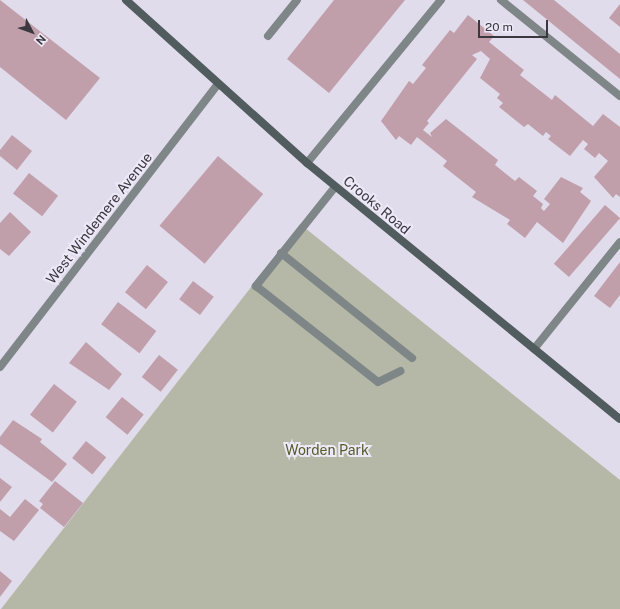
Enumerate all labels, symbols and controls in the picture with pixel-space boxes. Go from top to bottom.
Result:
north arrow [12,12,52,52]
scale bar [480,12,550,38]
text: 20 m [485,20,513,34]
text: N [34,33,48,47]
street label: West Windemere Avenue [42,149,156,287]
street label: Crooks Road [340,172,414,238]
park label: Worden Park [285,442,369,458]

